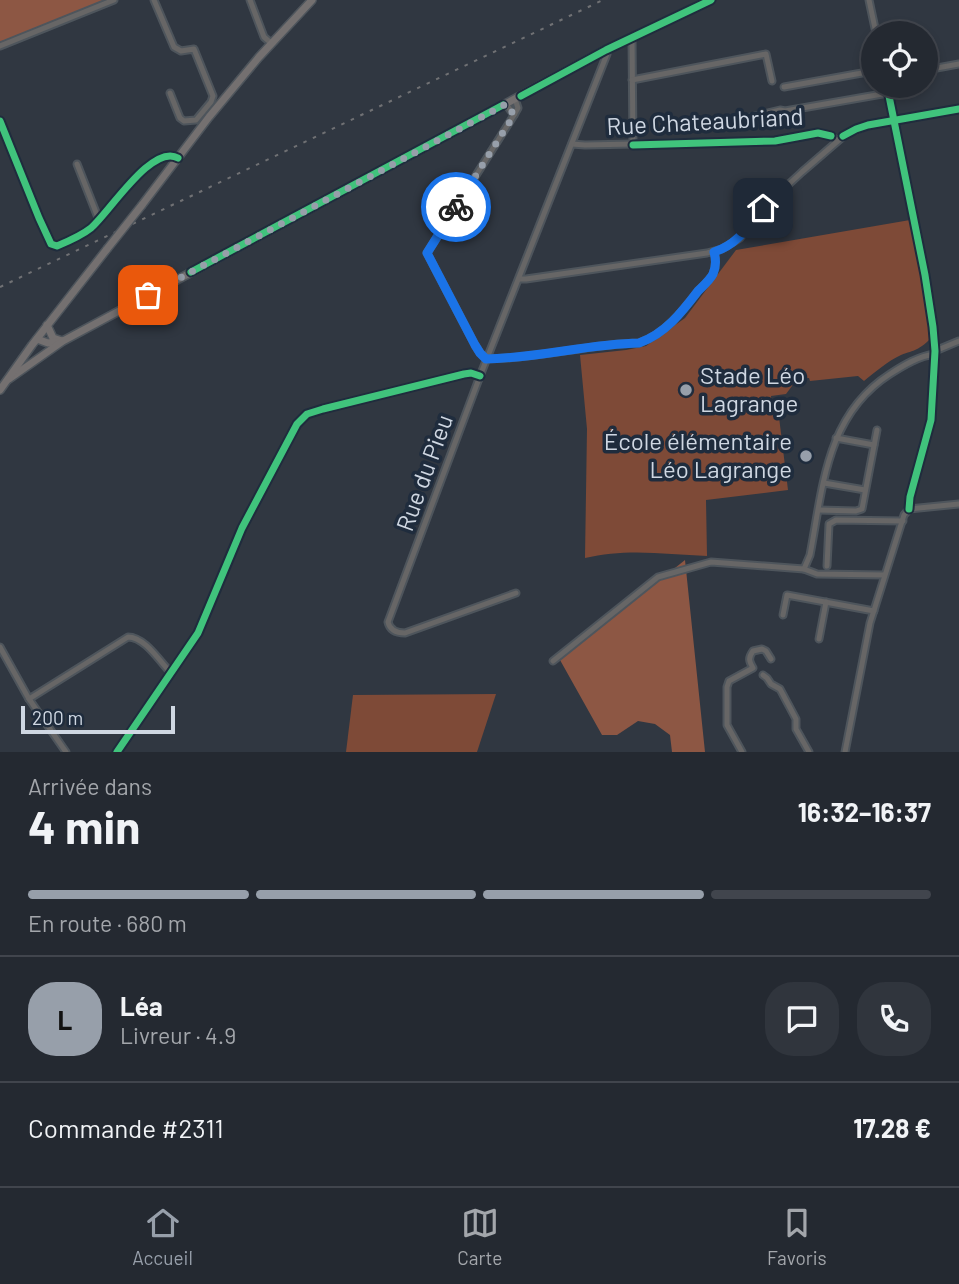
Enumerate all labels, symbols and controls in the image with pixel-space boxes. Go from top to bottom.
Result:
map controls [861,21,938,98]
button: locate [861,21,938,98]
street label: Rue Chateaubriand [606,101,804,140]
courier [421,172,491,242]
pin [733,178,793,238]
icon: bike [437,188,475,226]
icon: home [744,189,782,227]
pin [118,265,178,325]
icon: bag [129,276,167,314]
place label: Stade Léo Lagrange [700,360,805,417]
marker: Stade Léo Lagrange [678,382,694,398]
street label: Rue du Pieu [389,410,458,535]
place label: École élémentaire Léo Lagrange [604,426,792,483]
marker: École élémentaire Léo Lagrange [798,448,814,464]
scale bar [21,703,175,735]
text: 200 m [32,706,83,729]
text: Arrivée dans [28,772,152,800]
text: 16:32–16:37 [798,796,931,827]
text: 4 min [28,798,140,853]
text: En route · 680 m [28,909,187,937]
button: chat [765,982,839,1056]
button: phone [857,982,931,1056]
text: Léa [120,990,163,1021]
text: L [58,1004,72,1035]
text: Livreur · 4.9 [120,1021,236,1049]
text: Commande #2311 [28,1112,224,1143]
text: 17.28 € [853,1112,931,1143]
tab: Accueil [132,1204,193,1269]
tab: Carte [457,1204,502,1269]
tab: Favoris [767,1204,827,1269]

